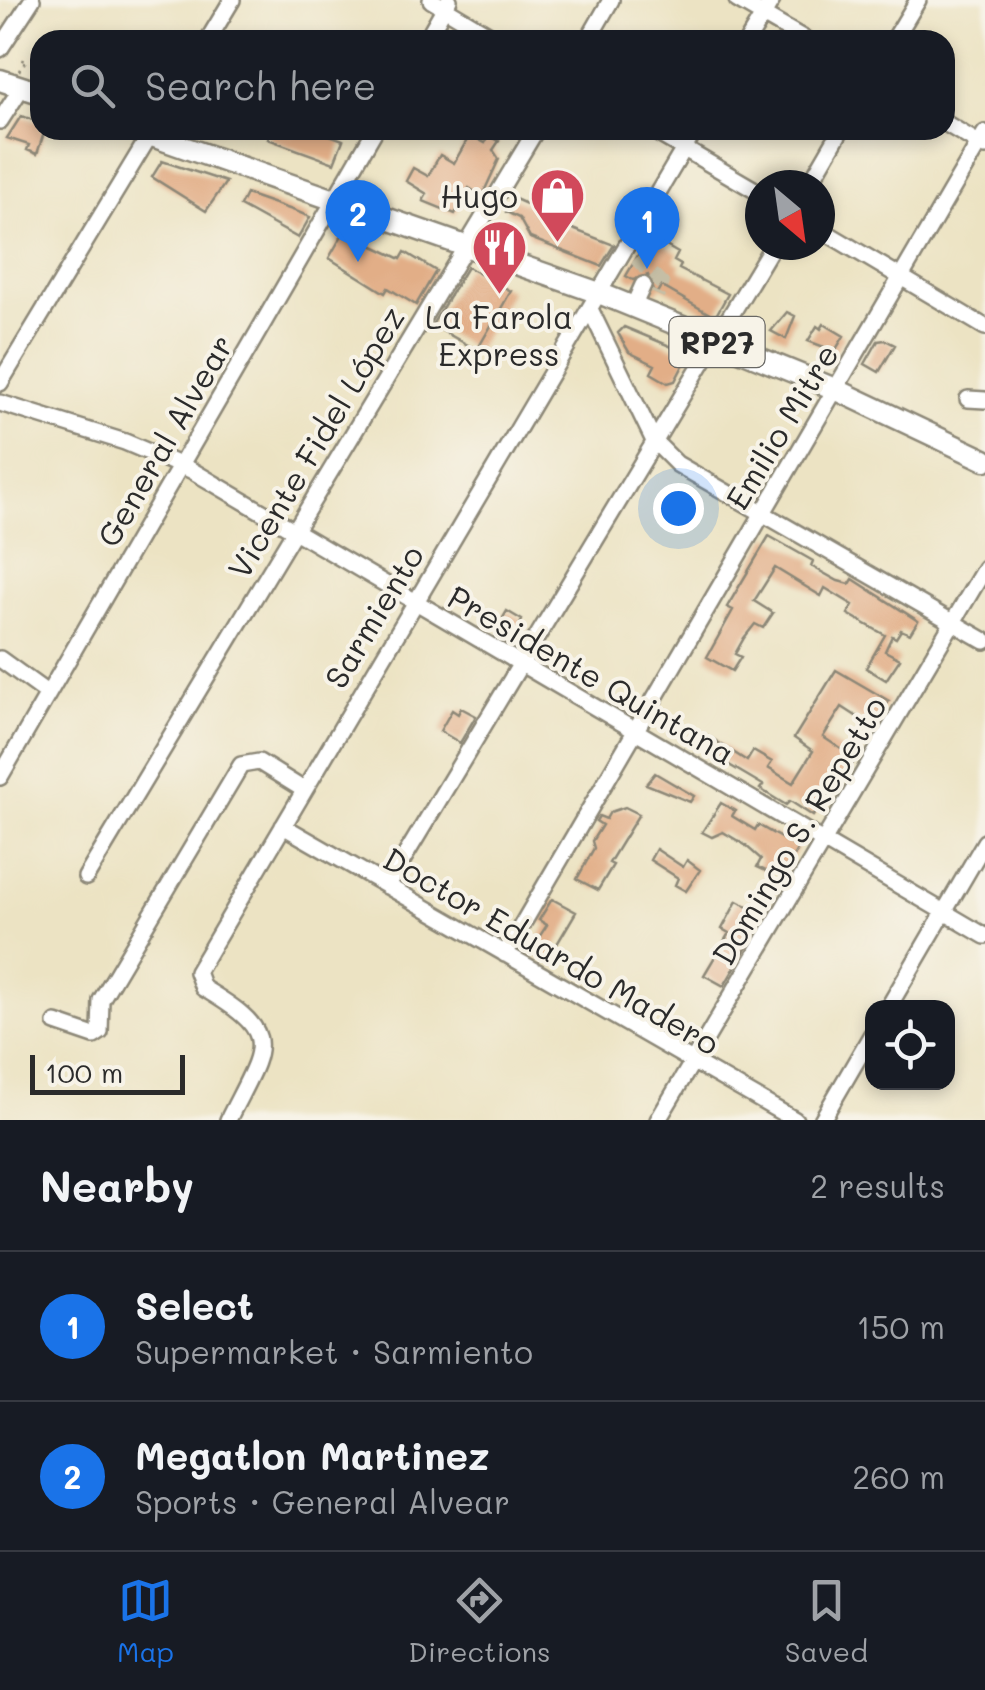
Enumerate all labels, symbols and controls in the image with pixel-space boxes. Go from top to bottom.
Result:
search box [30,30,955,140]
icon: search [65,58,120,113]
text: Search here [145,60,376,110]
shop icon: Hugo [527,165,587,244]
north arrow [745,170,835,260]
place label: Hugo [440,174,518,216]
pin: 2 [326,180,390,262]
pin: 1 [614,186,680,269]
restaurant icon: La Farola Express [469,217,529,296]
place label: La Farola Express [425,295,573,374]
street label: Vicente Fidel López [217,298,413,586]
road number: RP27 [670,317,764,367]
street label: General Alvear [86,326,242,554]
street label: Emilio Mitre [715,336,847,516]
your location [653,483,704,534]
street label: Sarmiento [314,537,432,695]
street label: Presidente Quintana [441,575,743,773]
street label: Domingo S. Repetto [701,688,895,972]
street label: Doctor Eduardo Madero [376,836,728,1064]
map controls [865,1000,955,1090]
button: locate [865,1000,955,1090]
scale bar [30,1050,185,1094]
text: 100 m [45,1054,123,1090]
text: Nearby [40,1158,194,1213]
text: 2 results [810,1164,945,1206]
text: Select [135,1280,254,1330]
text: 1 [65,1305,80,1347]
text: 150 m [857,1305,945,1347]
text: Supermarket · Sarmiento [135,1330,533,1372]
text: Megatlon Martinez [135,1430,490,1480]
text: 2 [64,1455,81,1497]
text: 260 m [852,1455,945,1497]
text: Sports · General Alvear [135,1480,510,1522]
tab: Map [117,1573,174,1669]
tab: Directions [408,1573,551,1669]
tab: Saved [785,1573,868,1669]

